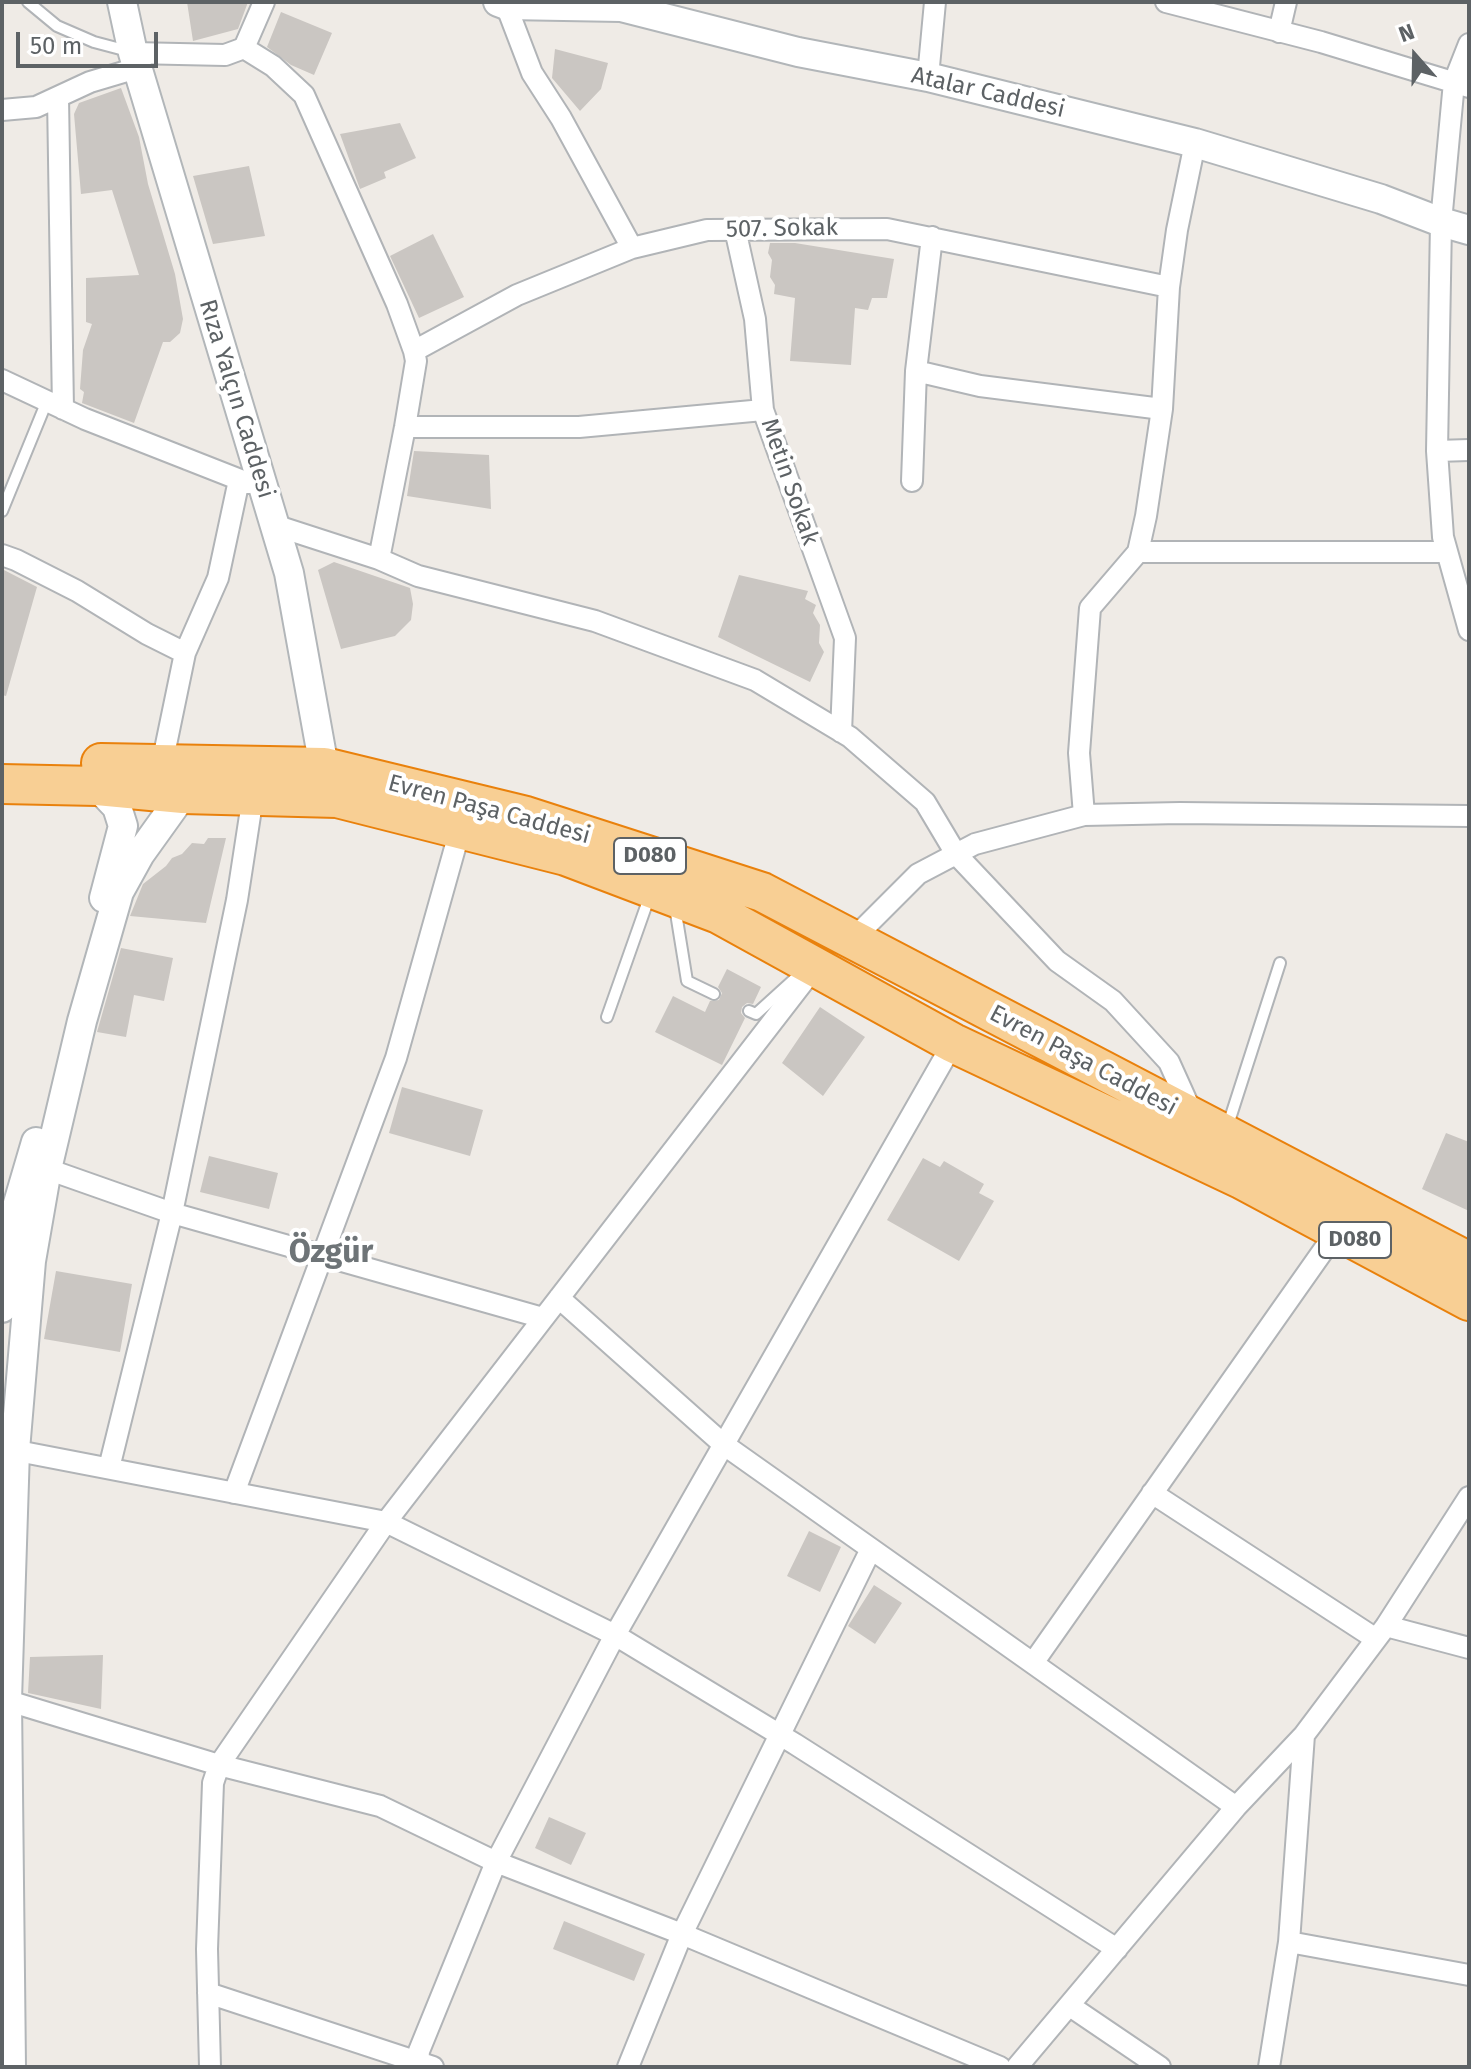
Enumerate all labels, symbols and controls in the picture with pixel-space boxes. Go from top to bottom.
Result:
scale bar [20,16,162,66]
north arrow [1375,16,1455,96]
text: N [1395,18,1418,48]
text: 50 m [30,32,82,60]
street label: Atalar Caddesi [908,61,1068,125]
street label: 507. Sokak [726,214,838,244]
street label: Rıza Yalçın Caddesi [192,296,280,502]
street label: Metin Sokak [754,415,824,549]
street label: Evren Paşa Caddesi [385,769,593,851]
road number: D080 [614,838,686,874]
street label: Evren Paşa Caddesi [984,999,1182,1123]
road number: D080 [1319,1222,1391,1258]
district label: Özgür [289,1234,373,1272]

